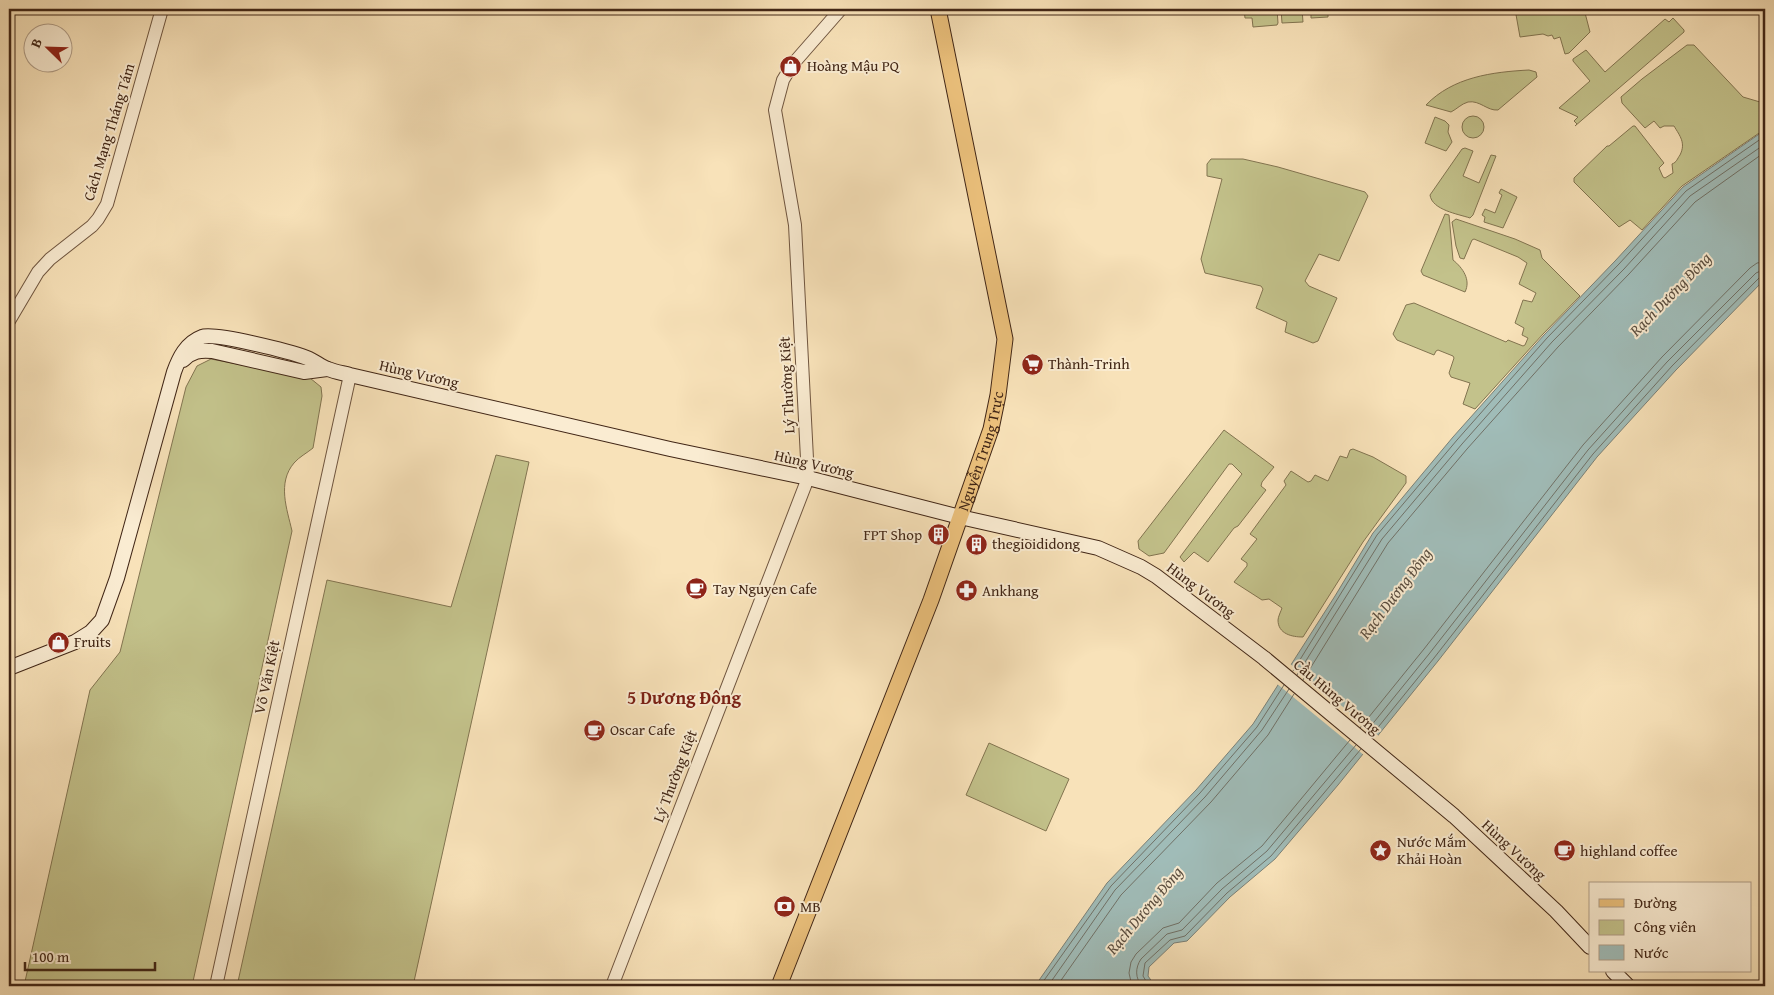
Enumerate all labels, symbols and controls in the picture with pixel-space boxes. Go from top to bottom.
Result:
north arrow [22,22,72,72]
text: B [25,35,47,51]
shop icon: Hoàng Mậu PQ [779,54,803,78]
place label: Hoàng Mậu PQ [807,55,900,76]
street label: Cách Mạng Tháng Tám [78,60,140,203]
water label: Rạch Dương Đông [1623,246,1717,342]
street label: Lý Thường Kiệt [773,335,800,434]
supermarket icon: Thành-Trinh [1020,352,1044,376]
place label: Thành-Trinh [1048,353,1130,374]
street label: Hùng Vương [377,354,461,393]
street label: Nguyễn Trung Trực [952,390,1008,514]
street label: Hùng Vương [772,444,856,483]
building icon: FPT Shop [926,523,950,547]
place label: FPT Shop [863,524,922,545]
building icon: thegioididong [964,532,988,556]
place label: thegioididong [992,533,1081,554]
water label: Rạch Dương Đông [1352,542,1438,644]
street label: Hùng Vương [1163,557,1240,623]
cafe icon: Tay Nguyen Cafe [685,577,709,601]
place label: Tay Nguyen Cafe [713,578,817,599]
pharmacy icon: Ankhang [954,579,978,603]
place label: Ankhang [982,580,1039,601]
shop icon: Fruits [46,630,70,654]
place label: Fruits [74,631,111,652]
street label: Võ Văn Kiệt [248,637,285,716]
street label: Cầu Hùng Vương [1289,654,1386,740]
district label: 5 Dương Đông [627,684,742,711]
cafe icon: Oscar Cafe [582,718,606,742]
place label: Oscar Cafe [610,719,675,740]
street label: Lý Thường Kiệt [647,726,702,825]
street label: Hùng Vương [1478,814,1551,885]
place label: Nước Mắm Khải Hoàn [1397,831,1467,869]
place icon: Nước Mắm Khải Hoàn [1369,839,1393,863]
cafe icon: highland coffee [1552,839,1576,863]
place label: highland coffee [1580,840,1678,861]
water label: Rạch Dương Đông [1099,860,1189,960]
legend [1589,882,1752,972]
text: Đường [1634,892,1677,913]
bank icon: MB [772,895,796,919]
place label: MB [800,896,821,917]
text: Công viên [1634,916,1697,937]
scale bar [25,940,155,972]
text: Nước [1634,942,1669,963]
text: 100 m [32,946,70,967]

